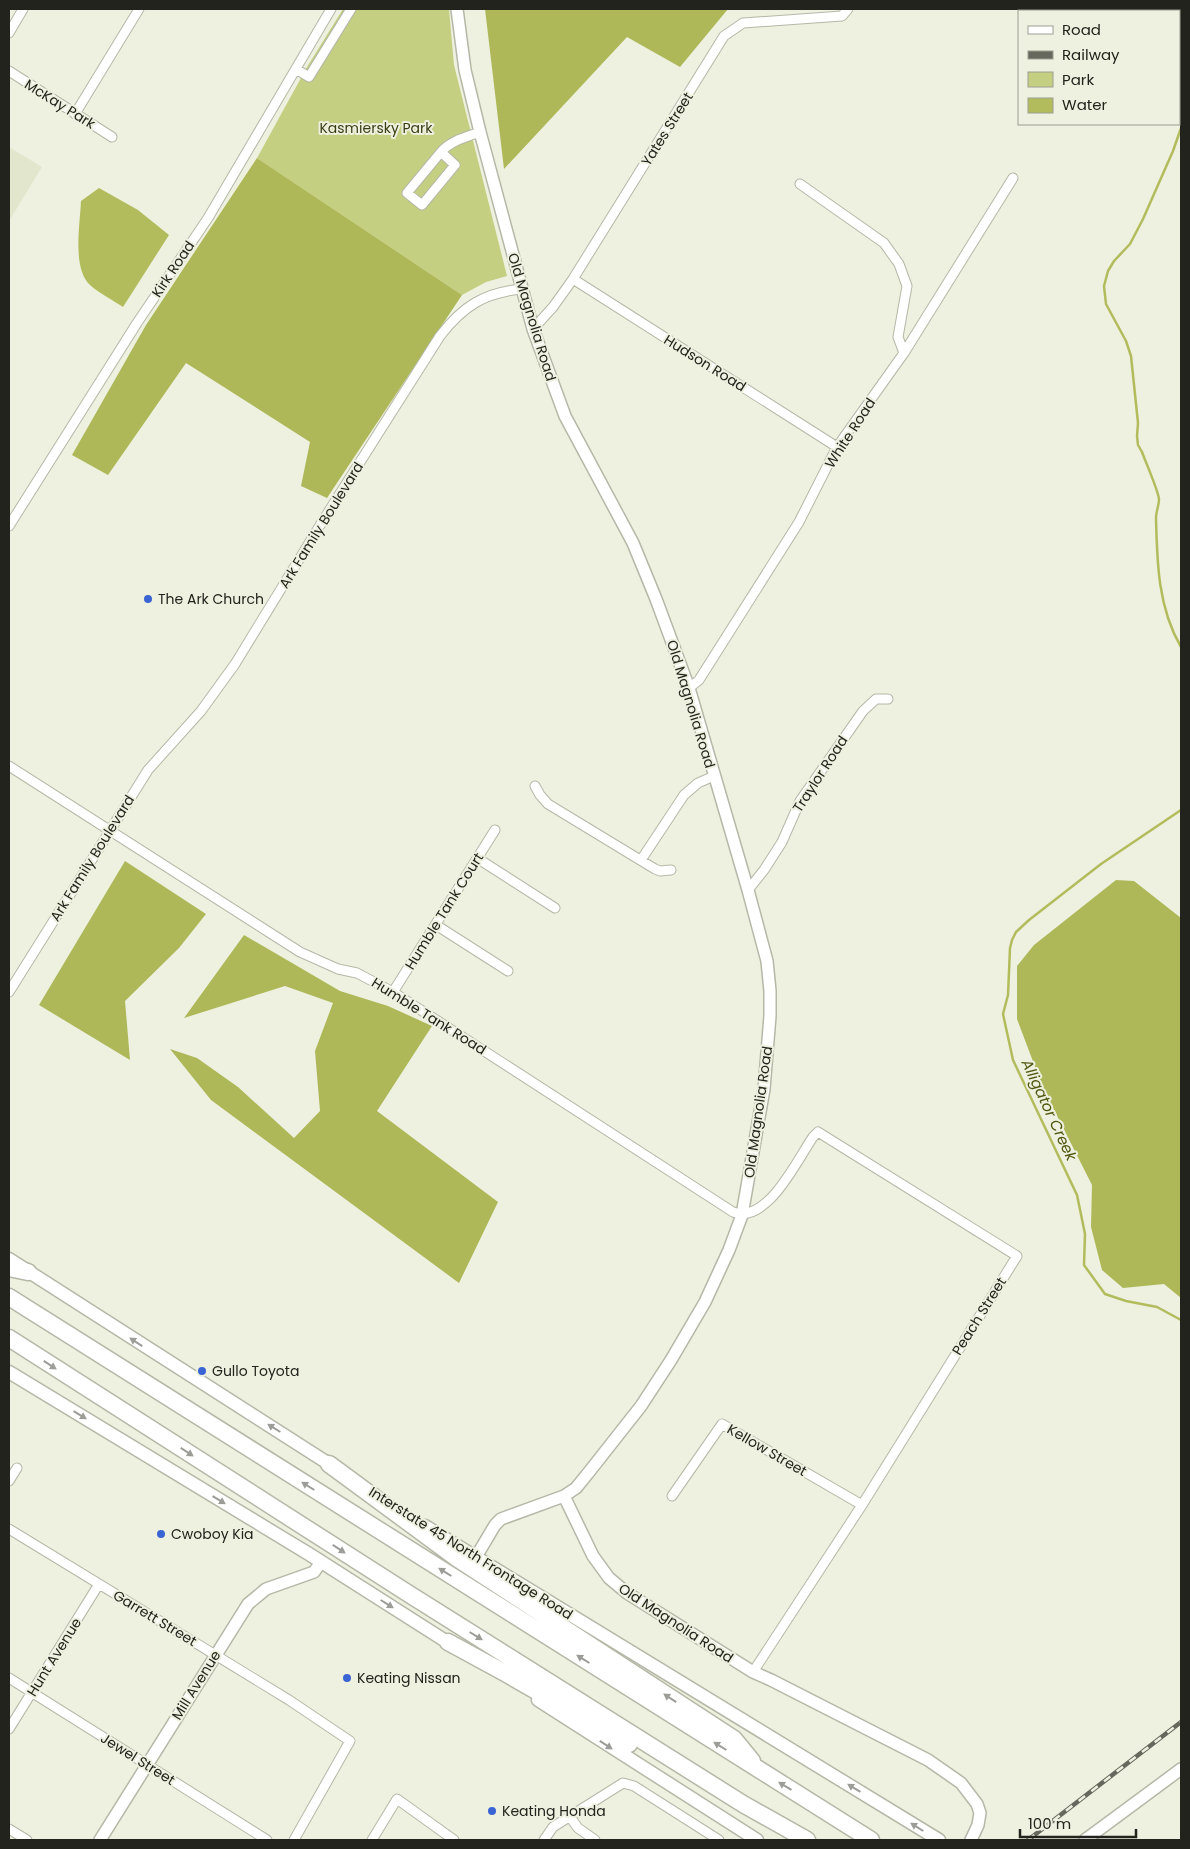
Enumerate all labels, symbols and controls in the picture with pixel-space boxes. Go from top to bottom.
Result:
legend [1018,10,1180,125]
text: Road [1062,19,1101,40]
text: Railway [1062,44,1120,65]
text: Park [1062,69,1094,90]
street label: McKay Park [21,74,100,134]
street label: Yates Street [636,88,698,170]
text: Water [1062,94,1108,115]
park label: Kasmiersky Park [319,118,433,138]
street label: Kirk Road [147,237,199,301]
street label: Old Magnolia Road [503,250,561,384]
street label: Hudson Road [660,330,750,396]
street label: White Road [820,394,880,472]
street label: Ark Family Boulevard [274,458,368,592]
place label: The Ark Church [158,589,264,609]
marker: The Ark Church [142,593,154,605]
street label: Old Magnolia Road [662,637,720,771]
street label: Traylor Road [788,732,852,816]
street label: Ark Family Boulevard [45,791,139,925]
street label: Humble Tank Court [400,849,488,973]
street label: Humble Tank Road [368,973,490,1059]
street label: Old Magnolia Road [739,1045,777,1179]
water label: Alligator Creek [1016,1055,1083,1165]
street label: Peach Street [947,1273,1011,1359]
one-way arrow [129,1337,143,1346]
one-way arrow [43,1360,56,1369]
place label: Gullo Toyota [212,1361,299,1381]
marker: Gullo Toyota [196,1365,208,1377]
one-way arrow [74,1411,87,1420]
street label: Kellow Street [723,1419,811,1481]
one-way arrow [267,1424,280,1433]
one-way arrow [180,1447,193,1457]
one-way arrow [301,1481,315,1490]
street label: Interstate 45 North Frontage Road [365,1482,577,1624]
one-way arrow [212,1495,226,1504]
place label: Cwoboy Kia [171,1524,254,1544]
marker: Cwoboy Kia [155,1528,167,1540]
one-way arrow [332,1544,345,1554]
one-way arrow [439,1568,452,1577]
street label: Old Magnolia Road [615,1578,737,1668]
street label: Garrett Street [109,1585,201,1651]
one-way arrow [380,1599,394,1608]
street label: Hunt Avenue [22,1614,86,1700]
one-way arrow [469,1631,482,1641]
street label: Mill Avenue [167,1646,225,1724]
one-way arrow [576,1655,589,1664]
place label: Keating Nissan [357,1668,461,1688]
marker: Keating Nissan [341,1672,353,1684]
one-way arrow [664,1693,677,1702]
street label: Jewel Street [97,1728,179,1790]
one-way arrow [600,1740,613,1749]
one-way arrow [713,1741,727,1751]
one-way arrow [778,1782,791,1791]
one-way arrow [847,1783,861,1792]
place label: Keating Honda [502,1801,606,1821]
marker: Keating Honda [486,1805,498,1817]
scale bar [1020,1806,1136,1838]
text: 100 m [1028,1813,1071,1834]
one-way arrow [911,1822,924,1831]

